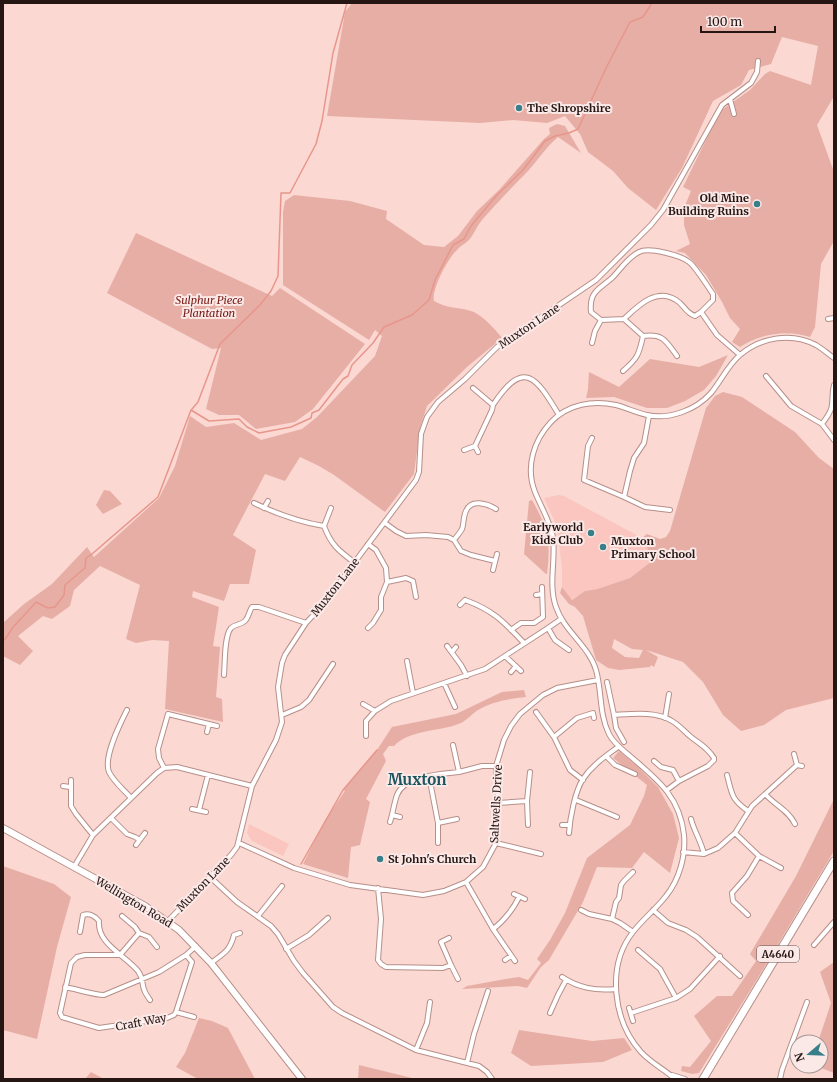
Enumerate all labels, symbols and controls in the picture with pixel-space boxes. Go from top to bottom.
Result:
scale bar [701,8,775,34]
text: 100 m [707,14,742,29]
place label: The Shropshire [527,101,611,115]
marker: The Shropshire [514,103,524,113]
place label: Old Mine Building Ruins [668,191,749,218]
marker: Old Mine Building Ruins [752,199,762,209]
park label: Sulphur Piece Plantation [175,293,243,320]
street label: Muxton Lane [496,300,562,352]
place label: Earlyworld Kids Club [523,520,583,547]
marker: Earlyworld Kids Club [586,528,596,538]
place label: Muxton Primary School [611,534,696,561]
marker: Muxton Primary School [598,542,608,552]
street label: Muxton Lane [308,555,362,619]
street label: Saltwells Drive [487,764,505,844]
district label: Muxton [388,770,446,789]
place label: St John's Church [388,852,477,866]
street label: Muxton Lane [173,854,233,914]
marker: St John's Church [375,854,385,864]
street label: Wellington Road [92,873,175,931]
road number: A4640 [757,946,799,962]
street label: Craft Way [114,1010,168,1034]
north arrow [789,1034,829,1074]
text: N [791,1051,808,1064]

